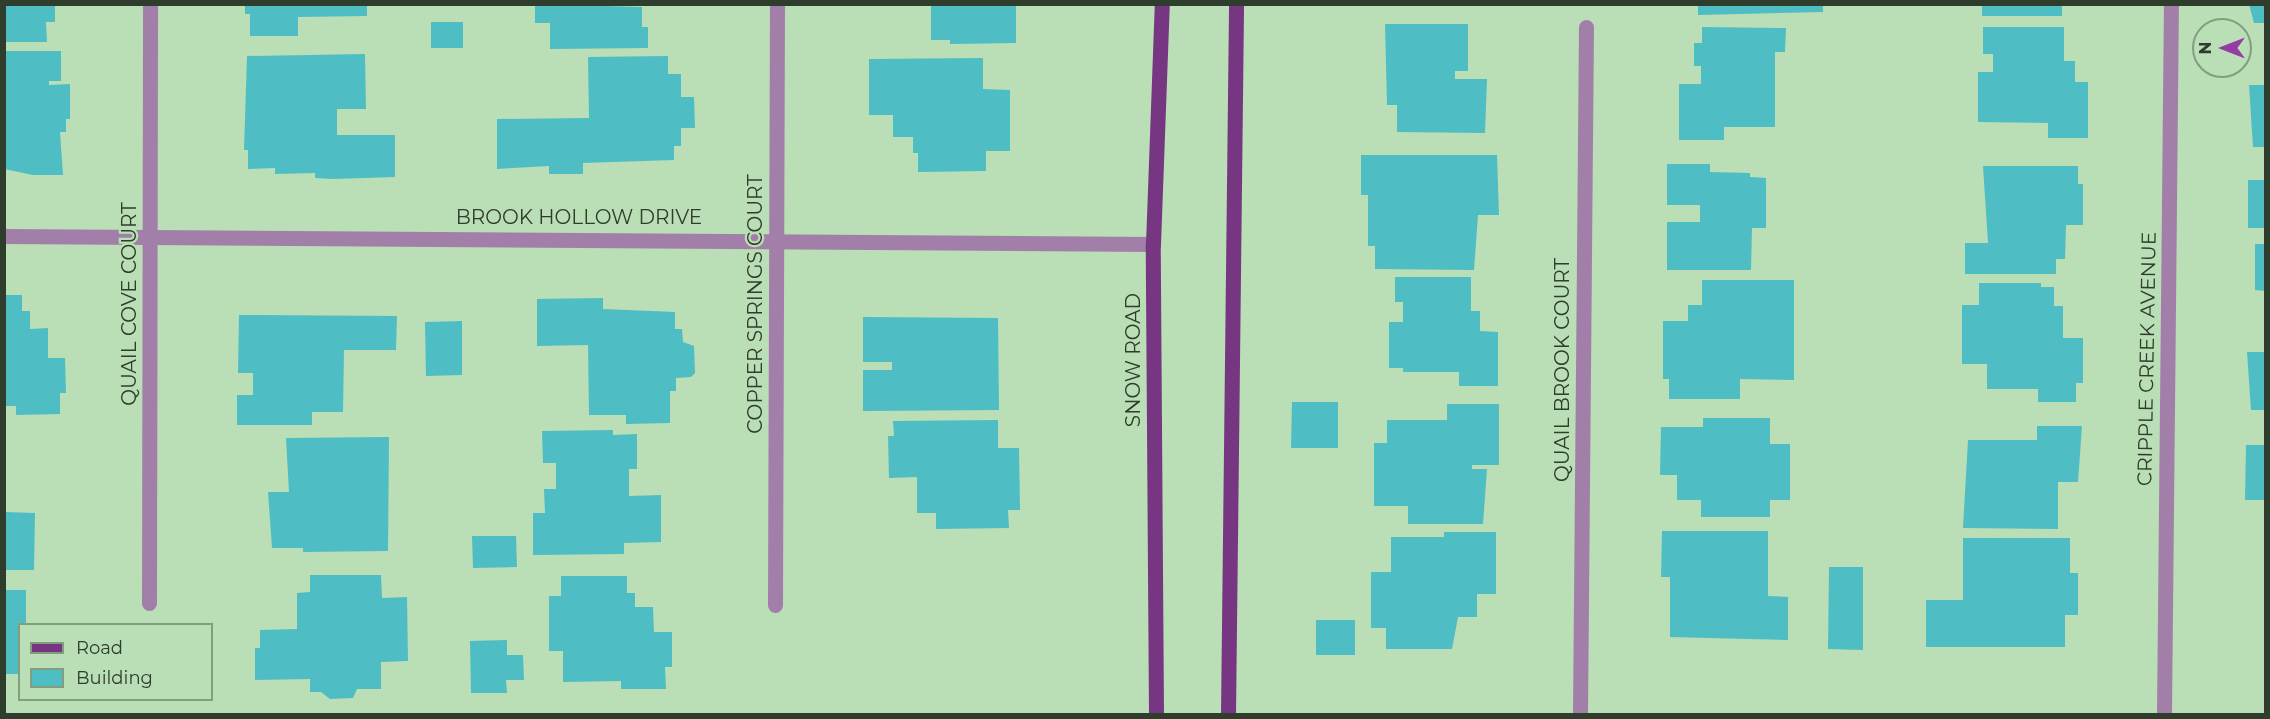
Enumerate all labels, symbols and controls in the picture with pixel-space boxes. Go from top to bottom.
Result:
north arrow [2192,18,2252,78]
text: N [2196,42,2215,54]
street label: COPPER SPRINGS COURT [743,174,767,434]
street label: QUAIL COVE COURT [117,202,141,406]
street label: BROOK HOLLOW DRIVE [456,205,702,229]
street label: CRIPPLE CREEK AVENUE [2133,232,2161,486]
street label: QUAIL BROOK COURT [1550,258,1574,482]
street label: SNOW ROAD [1121,293,1145,427]
legend [18,623,213,701]
text: Road [76,637,123,659]
text: Building [76,667,153,689]

